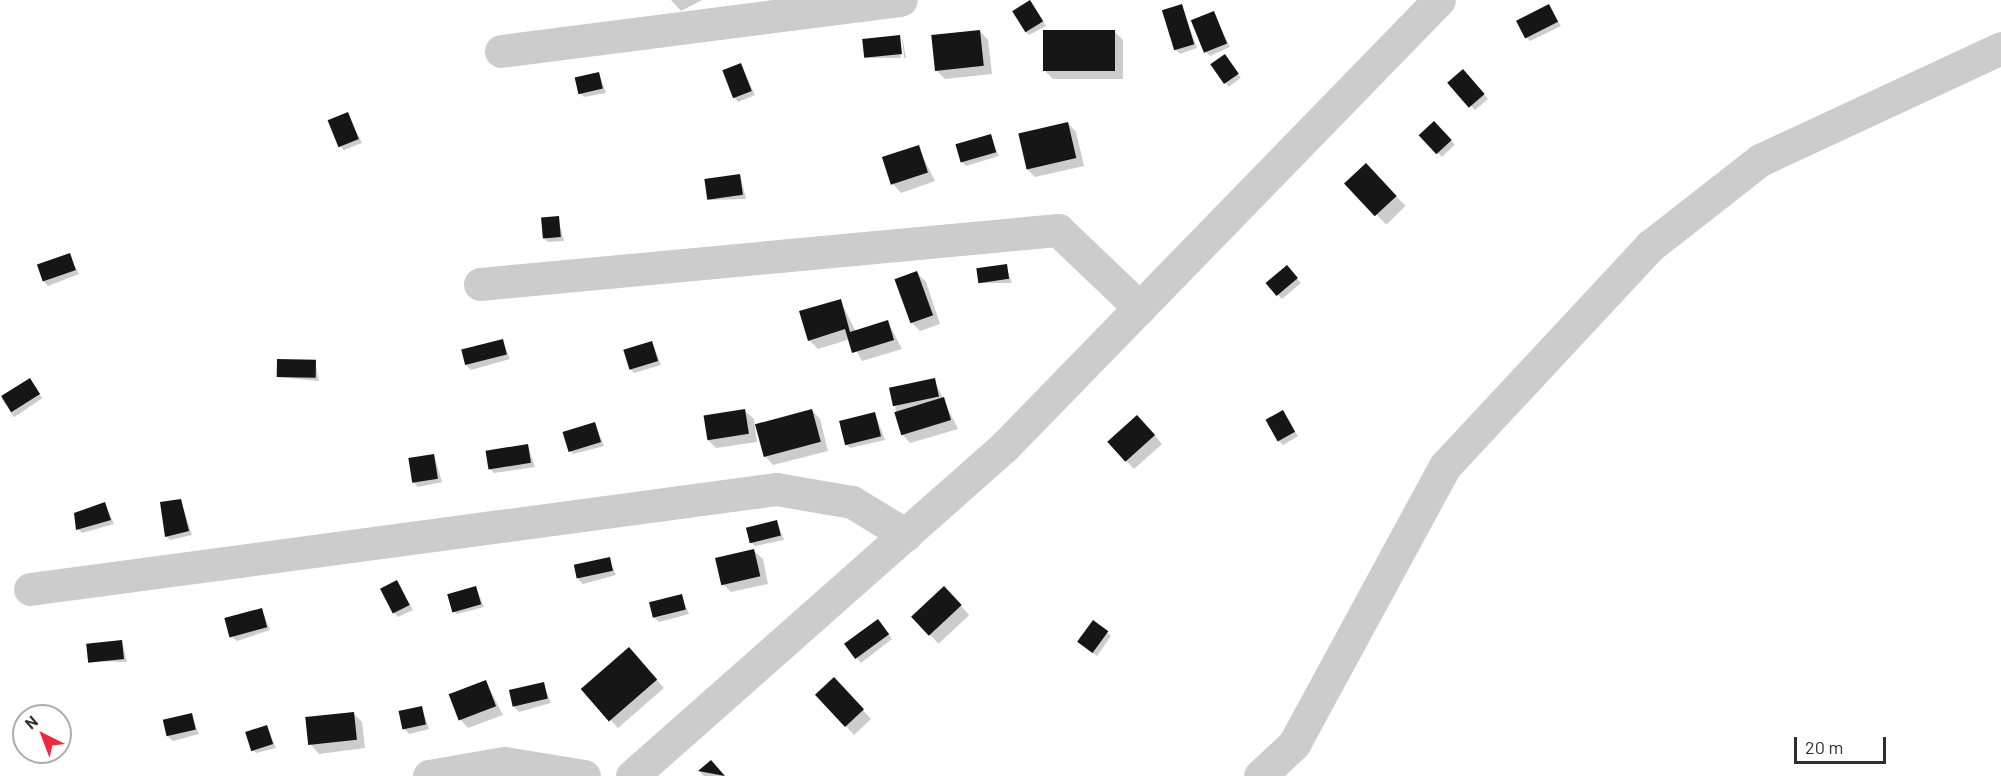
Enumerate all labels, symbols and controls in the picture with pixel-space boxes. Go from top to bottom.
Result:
north arrow [12,704,72,764]
text: N [21,711,41,732]
scale bar [1797,725,1888,763]
text: 20 m [1805,736,1843,758]

